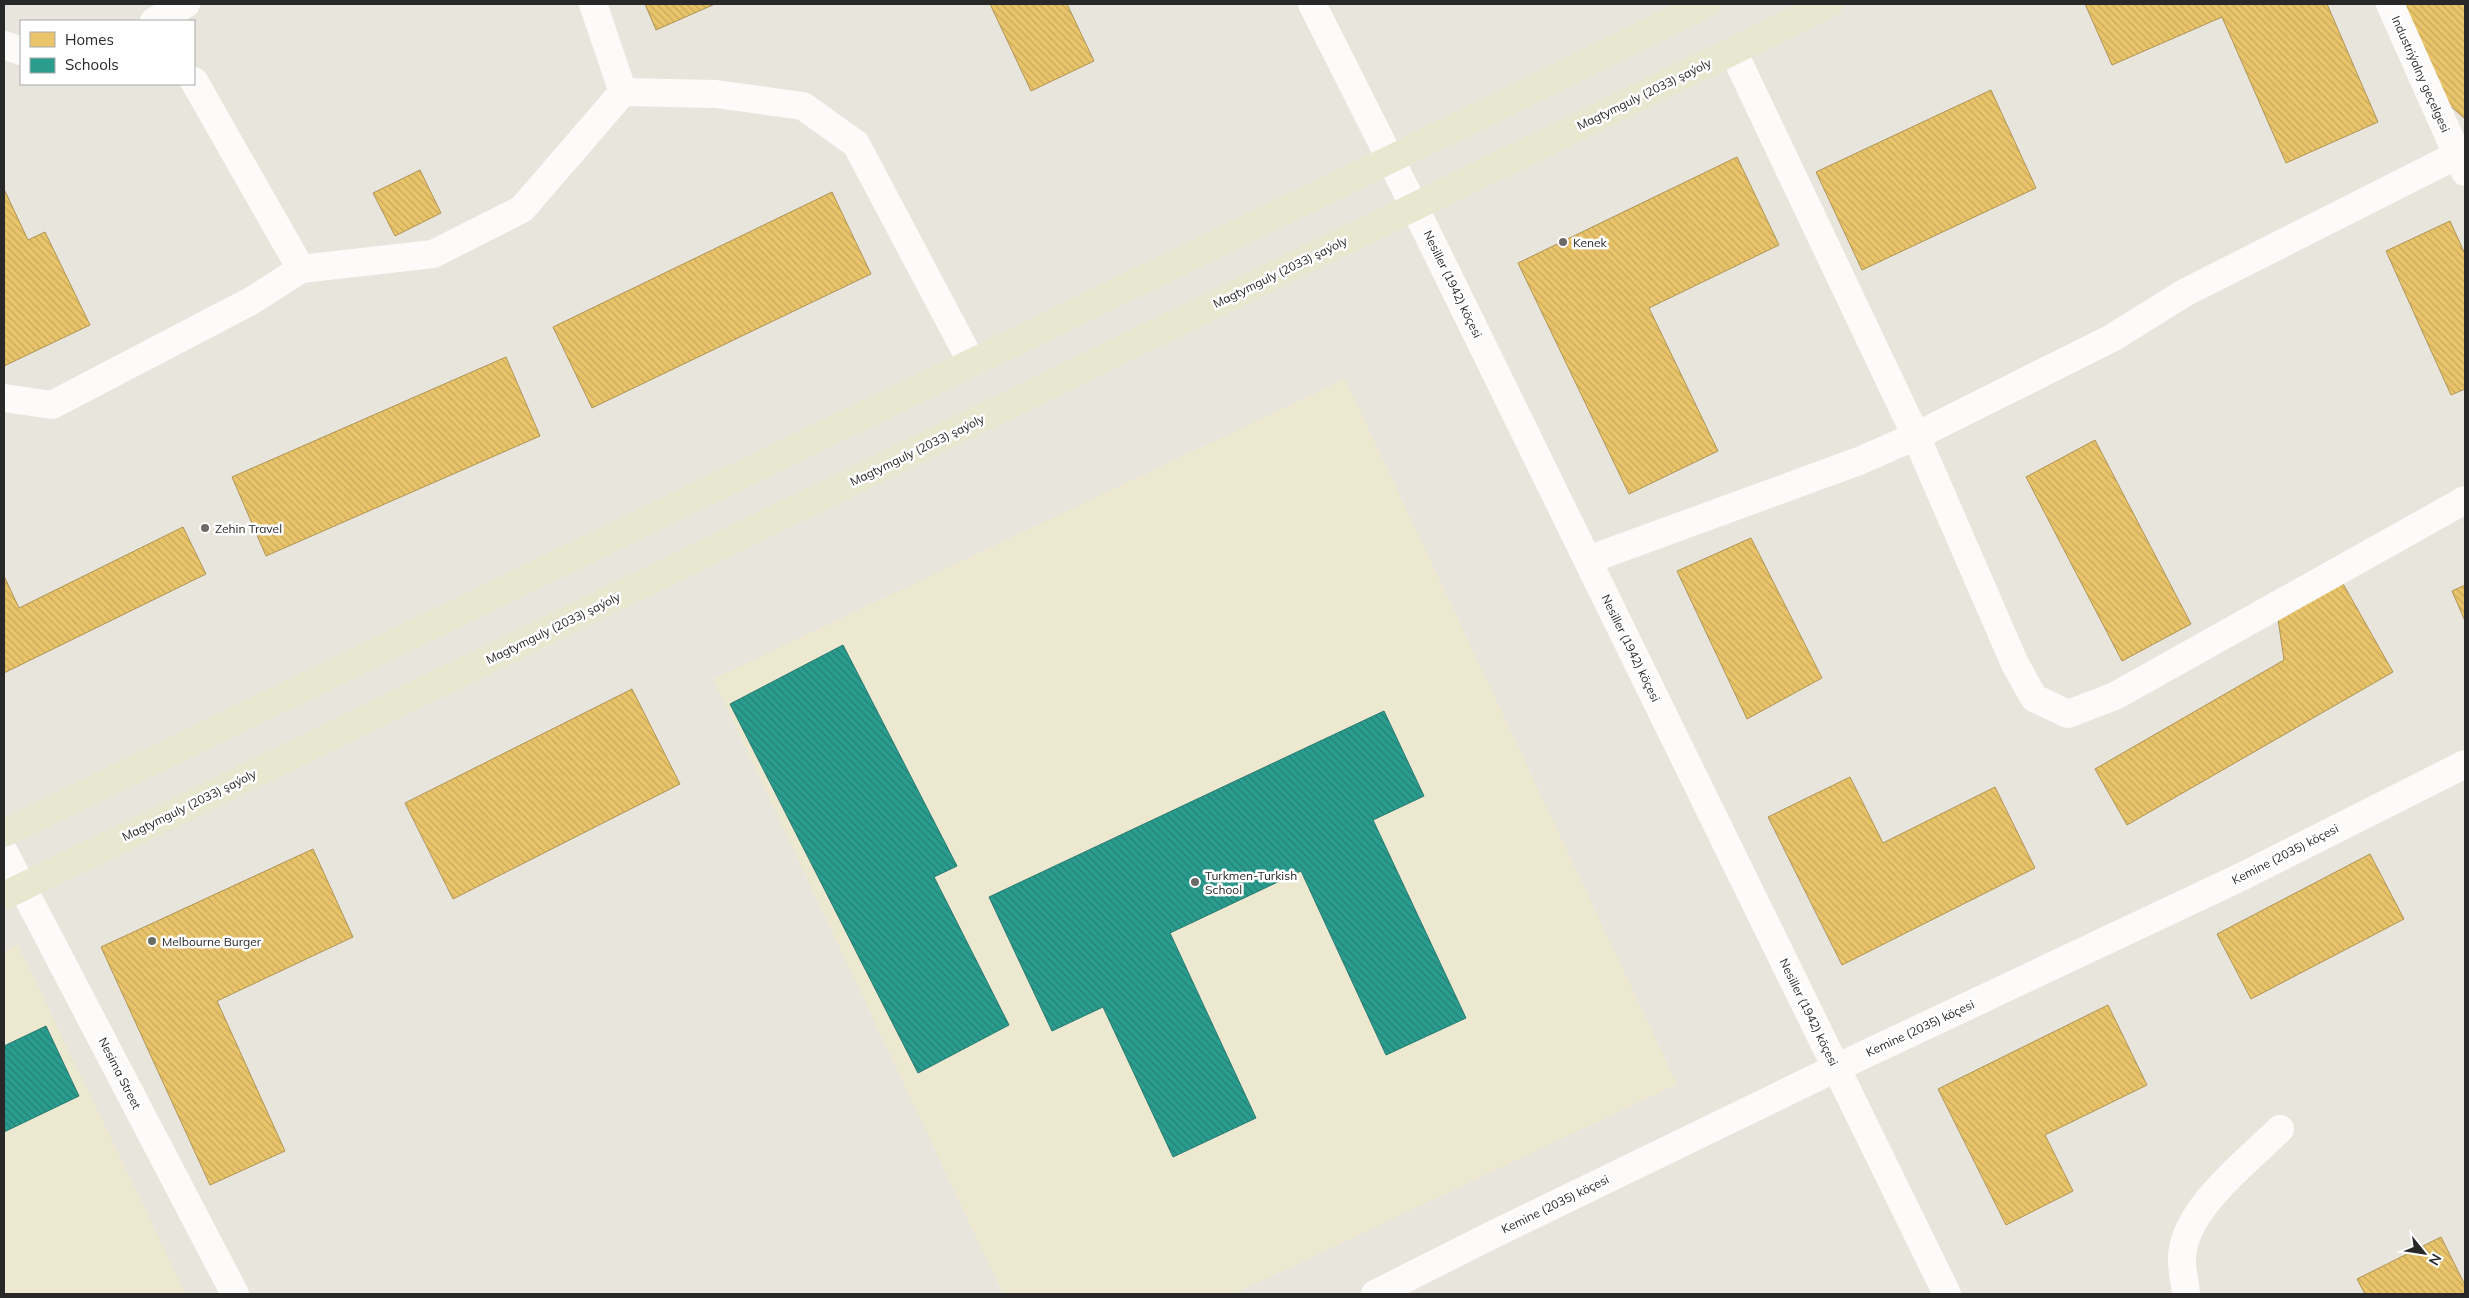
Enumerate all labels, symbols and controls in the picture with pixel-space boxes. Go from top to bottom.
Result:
street label: Industriýalny geçelgesi [2389,13,2454,135]
legend [20,20,195,85]
text: Homes [65,30,114,49]
text: Schools [65,55,119,74]
street label: Magtymguly (2033) şaýoly [1574,55,1714,133]
street label: Nesiller (1942) köçesi [1420,228,1486,340]
street label: Magtymguly (2033) şaýoly [1210,233,1350,311]
place label: Kenek [1573,235,1608,250]
marker: Kenek [1557,236,1569,248]
street label: Magtymguly (2033) şaýoly [847,411,987,489]
place label: Zehin Travel [215,521,282,536]
marker: Zehin Travel [199,522,211,534]
street label: Magtymguly (2033) şaýoly [483,589,623,667]
street label: Nesiller (1942) köçesi [1598,592,1664,704]
street label: Magtymguly (2033) şaýoly [119,766,259,844]
street label: Kemine (2035) köçesi [2229,821,2341,887]
place label: Turkmen-Turkish School [1205,868,1297,897]
marker: Turkmen-Turkish School [1189,876,1201,888]
place label: Melbourne Burger [162,934,262,949]
marker: Melbourne Burger [146,935,158,947]
street label: Nesiller (1942) köçesi [1776,956,1842,1068]
street label: Kemine (2035) köçesi [1863,996,1977,1060]
street label: Nesima Street [96,1035,144,1111]
street label: Kemine (2035) köçesi [1499,1171,1611,1237]
north arrow [2399,1228,2449,1278]
text: N [2425,1250,2446,1269]

